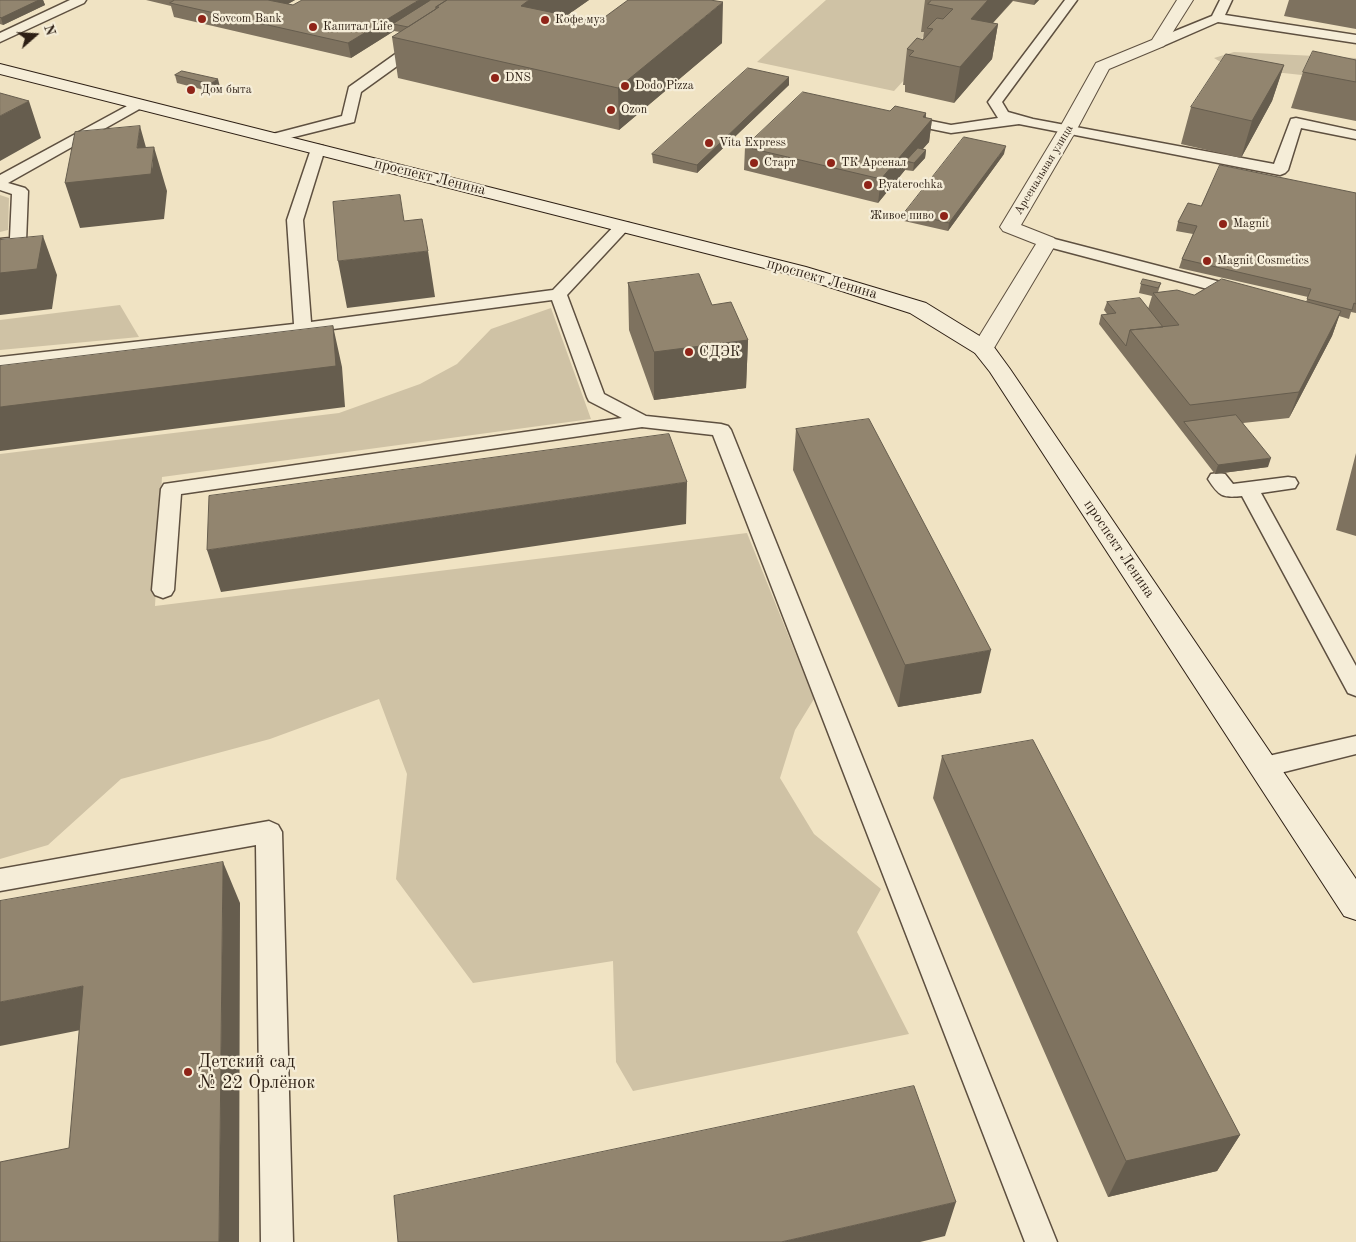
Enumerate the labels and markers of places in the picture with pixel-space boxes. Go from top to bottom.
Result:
place label: Sovcom Bank [212,12,282,26]
marker: Sovcom Bank [196,13,208,25]
place label: Кофе муз [555,13,605,27]
marker: Кофе муз [539,14,551,26]
place label: Капитал Life [323,20,392,34]
marker: Капитал Life [307,21,319,33]
place label: DNS [505,71,531,85]
marker: DNS [489,72,501,84]
place label: Dodo Pizza [635,79,694,93]
marker: Dodo Pizza [619,80,631,92]
place label: Дом быта [201,83,252,97]
marker: Дом быта [185,84,197,96]
place label: Ozon [621,103,647,117]
marker: Ozon [605,104,617,116]
place label: Vita Express [719,136,786,150]
marker: Vita Express [703,137,715,149]
place label: Старт [764,156,796,170]
place label: ТК Арсенал [841,156,906,170]
marker: Старт [748,157,760,169]
marker: ТК Арсенал [825,157,837,169]
place label: Pyaterochka [878,178,943,192]
marker: Pyaterochka [862,179,874,191]
place label: Живое пиво [870,209,934,223]
marker: Живое пиво [938,210,950,222]
place label: Magnit [1233,217,1269,231]
marker: Magnit [1217,218,1229,230]
place label: Magnit Cosmetics [1217,254,1309,268]
marker: Magnit Cosmetics [1201,255,1213,267]
place label: СДЭК [699,343,741,361]
marker: СДЭК [683,346,695,358]
place label: Детский сад № 22 Орлёнок [198,1051,315,1094]
marker: Детский сад № 22 Орлёнок [182,1066,194,1078]

